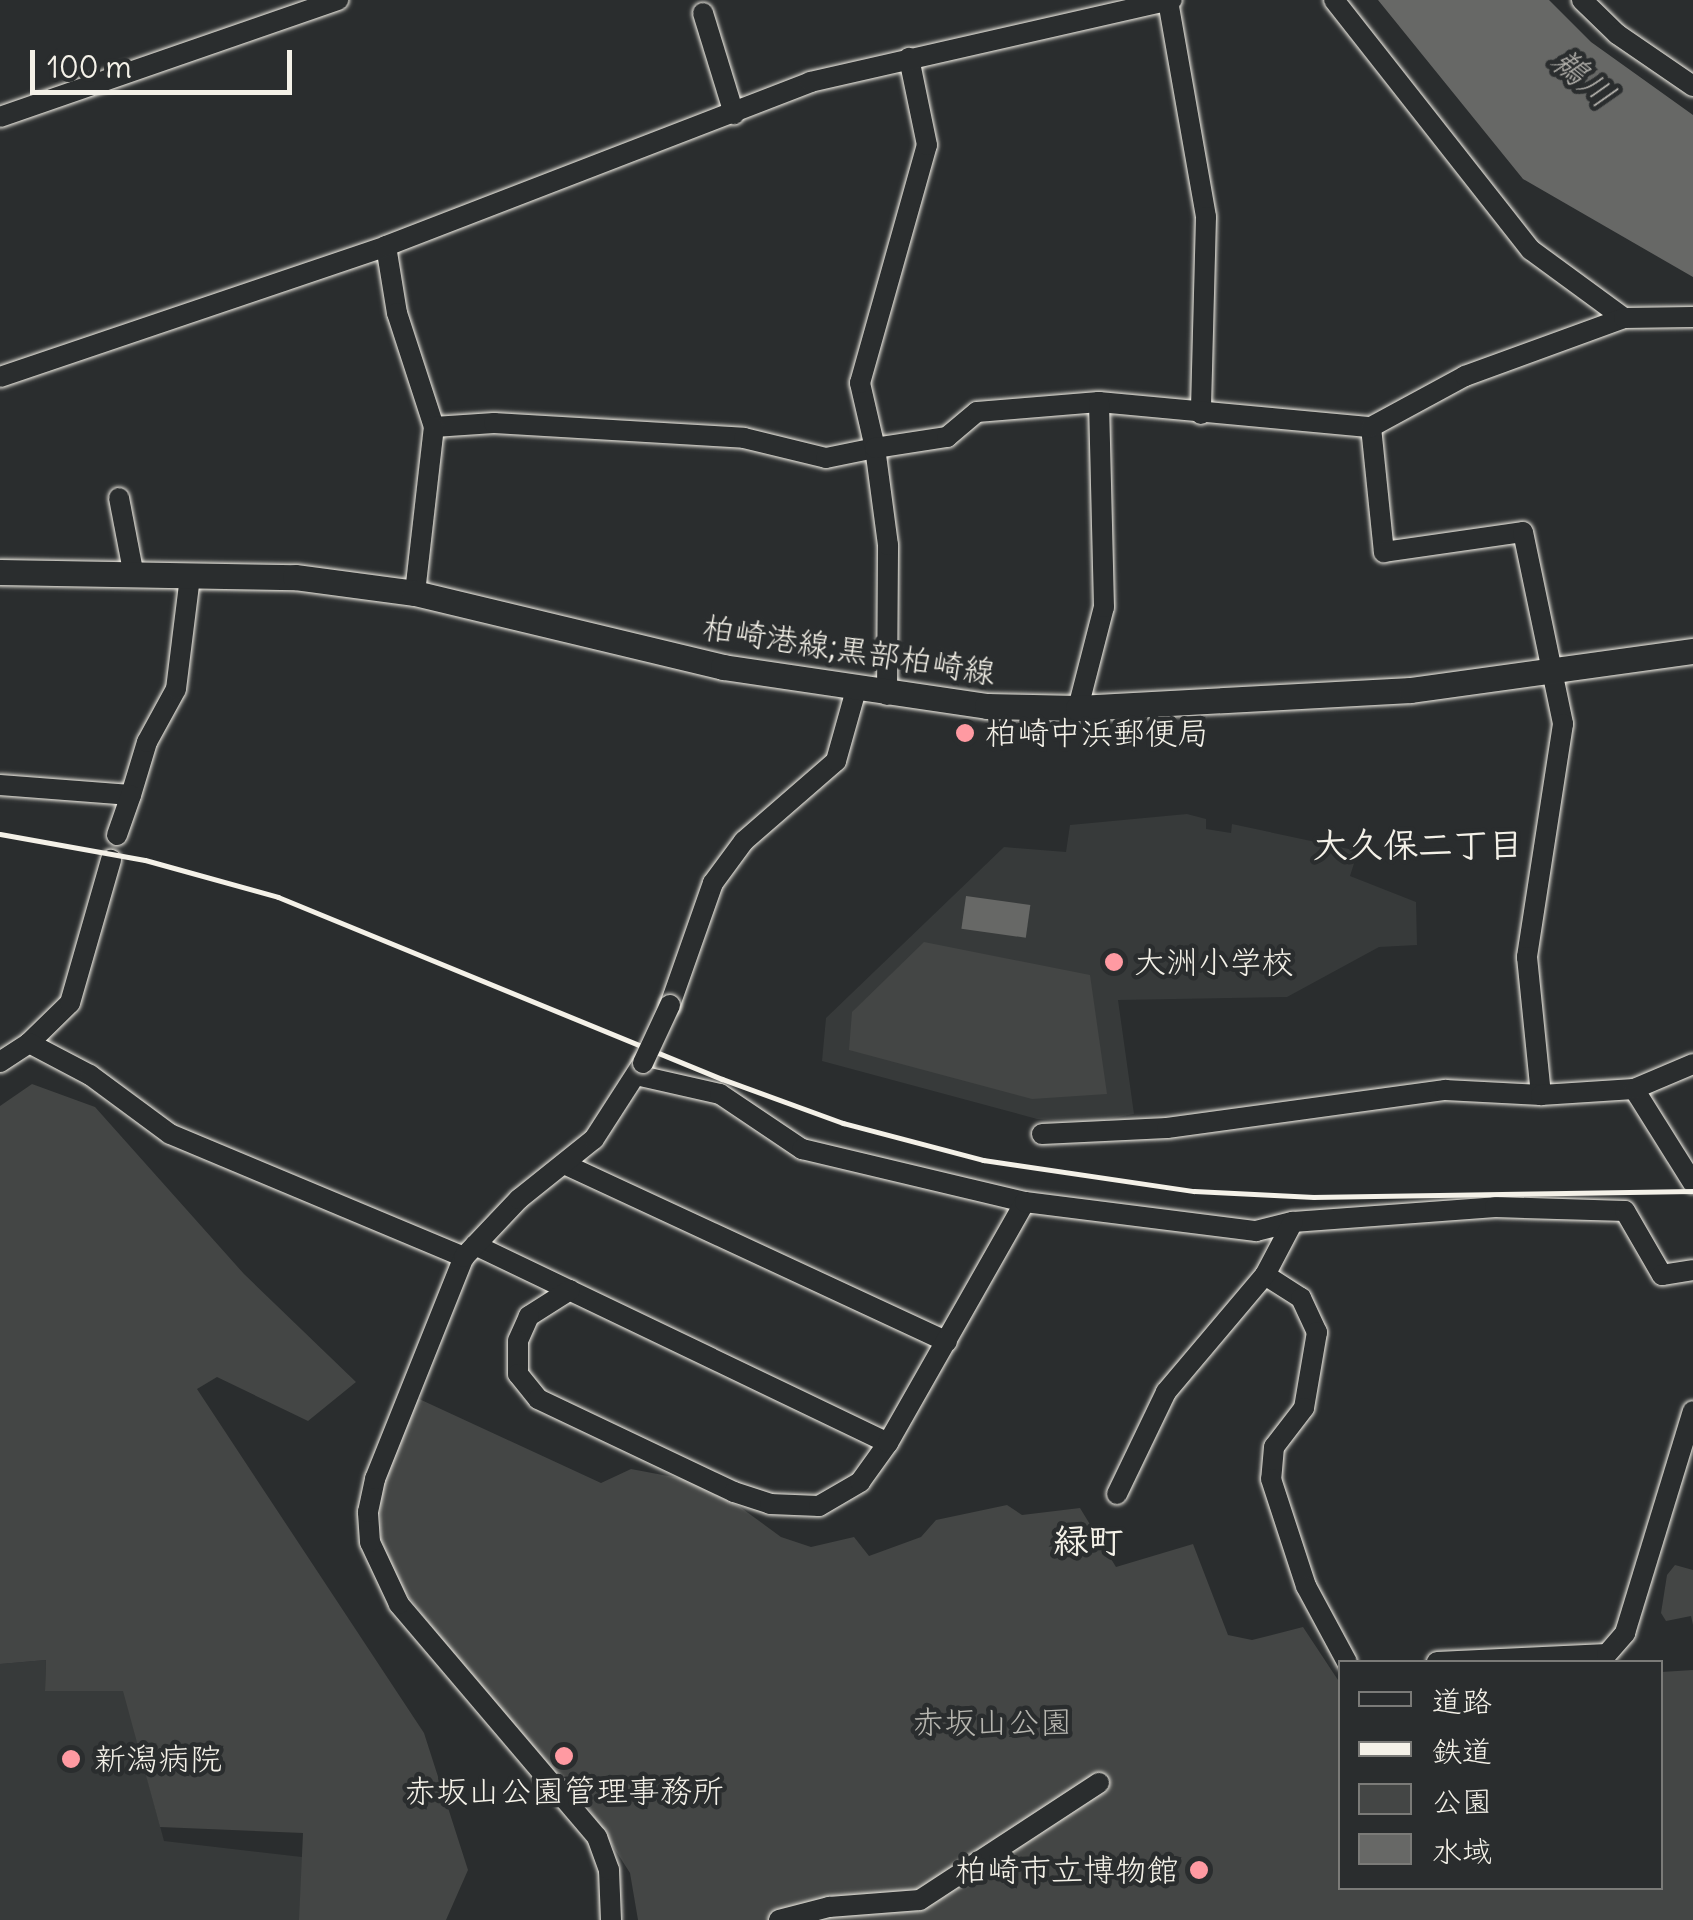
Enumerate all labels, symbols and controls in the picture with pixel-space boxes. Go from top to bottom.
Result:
scale bar [35,30,298,92]
water label: 鵜川 [1544,38,1624,116]
text: 100 m [47,48,132,86]
street label: 柏崎港線;黒部柏崎線 [700,608,998,692]
place label: 柏崎中浜郵便局 [985,714,1209,752]
marker: 柏崎中浜郵便局 [954,722,976,744]
district label: 大久保二丁目 [1313,823,1523,865]
place label: 大洲小学校 [1134,943,1294,981]
marker: 大洲小学校 [1103,951,1125,973]
district label: 緑町 [1053,1519,1123,1561]
legend [1338,1660,1663,1890]
text: 道路 [1432,1682,1492,1720]
park label: 赤坂山公園 [912,1703,1072,1741]
text: 鉄道 [1432,1732,1492,1770]
place label: 新潟病院 [94,1740,222,1778]
marker: 赤坂山公園管理事務所 [553,1745,575,1767]
marker: 新潟病院 [58,1746,84,1772]
place label: 赤坂山公園管理事務所 [404,1772,724,1810]
text: 公園 [1432,1782,1492,1820]
text: 水域 [1432,1832,1492,1870]
place label: 柏崎市立博物館 [955,1851,1179,1889]
marker: 柏崎市立博物館 [1188,1859,1210,1881]

